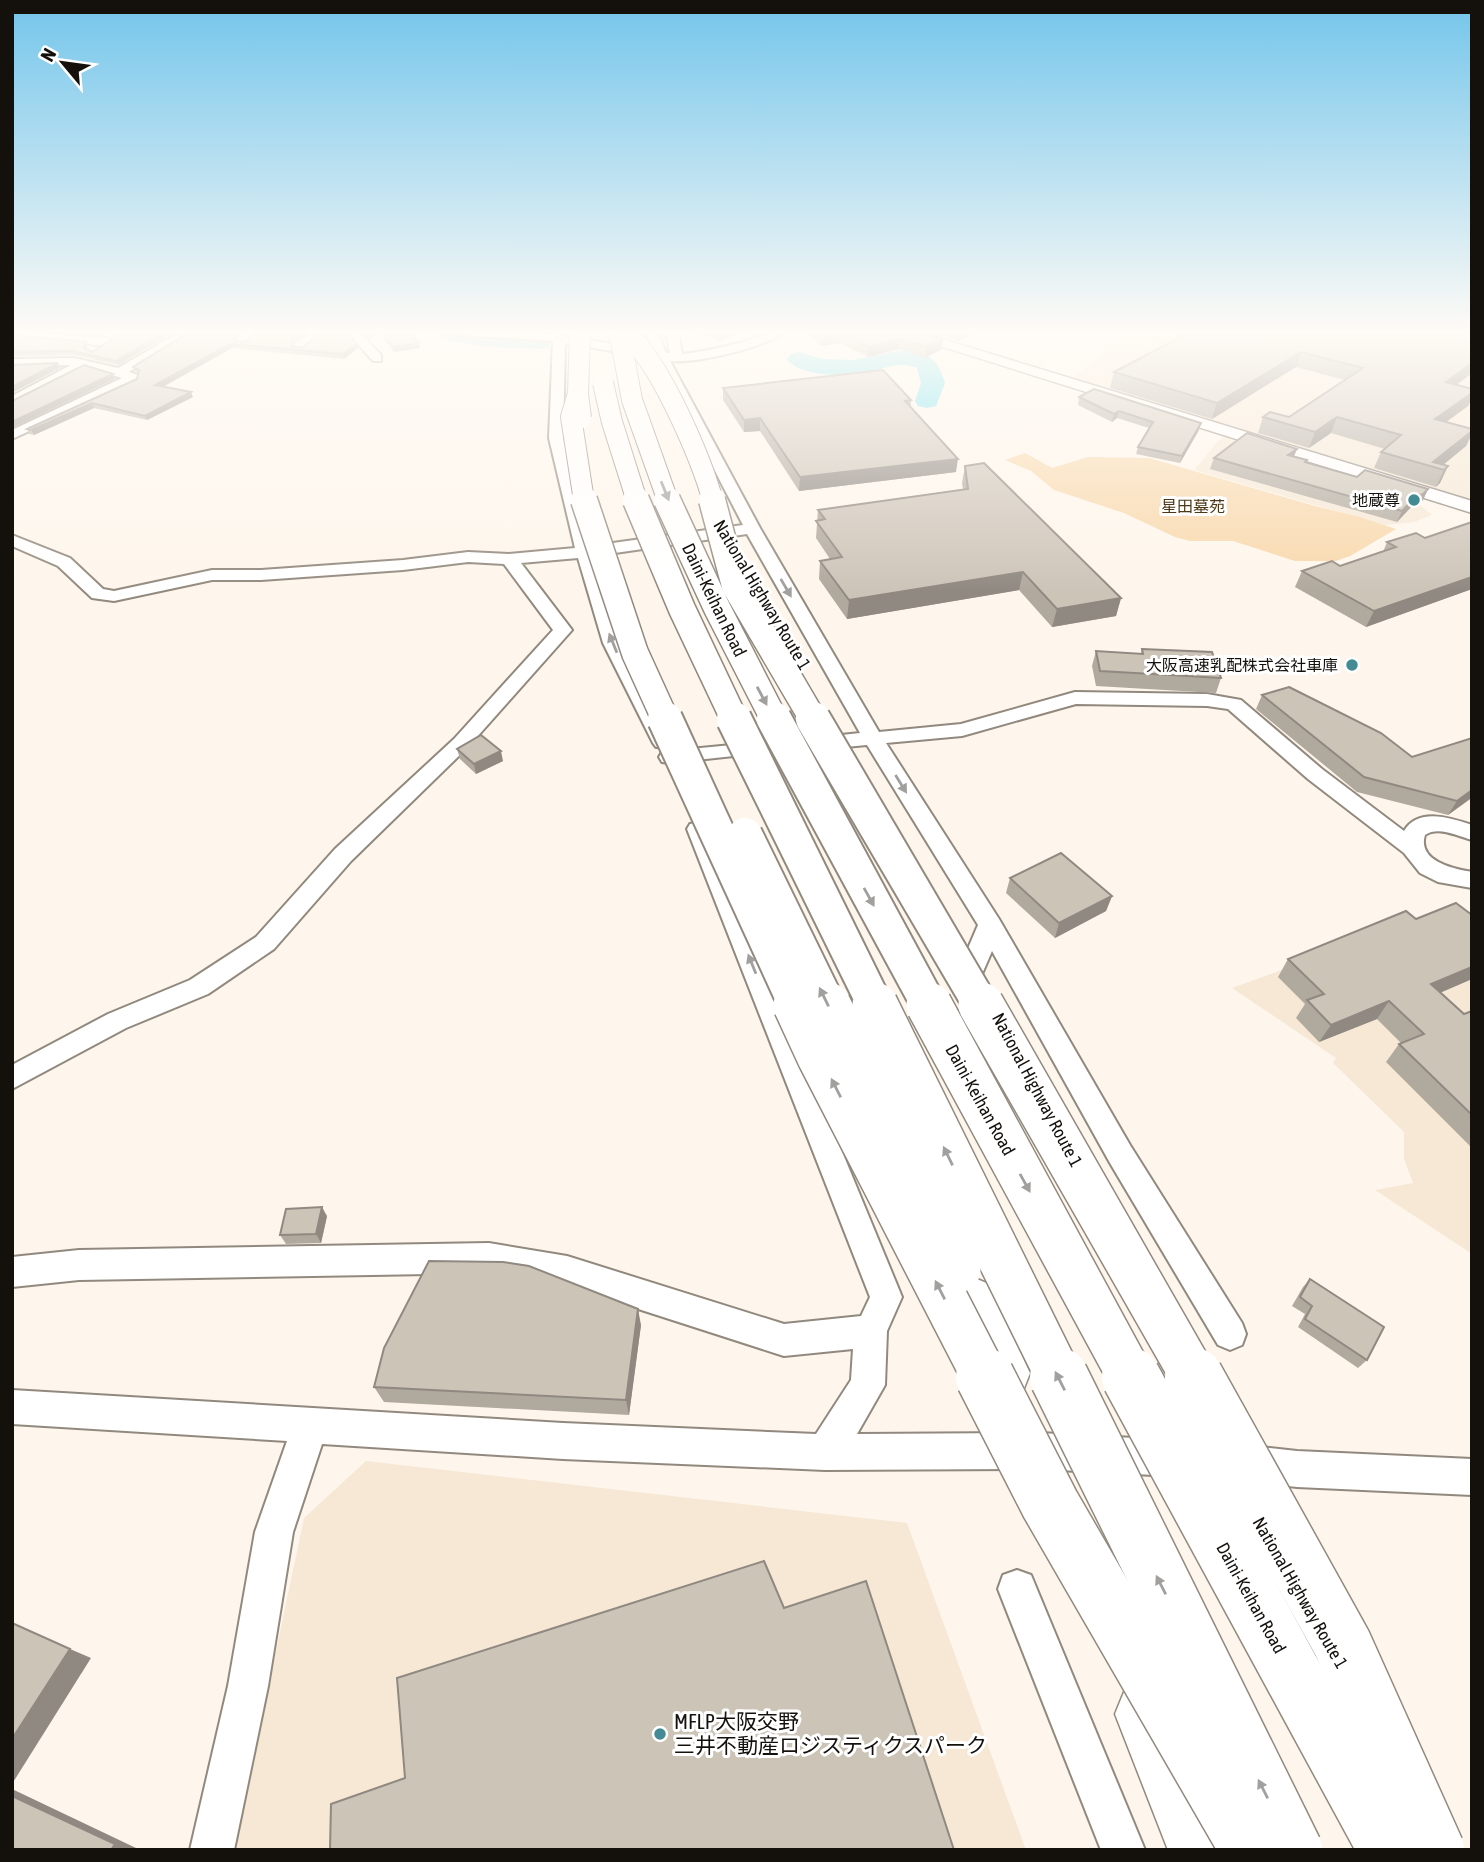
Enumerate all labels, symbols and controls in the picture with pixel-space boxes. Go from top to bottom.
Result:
north arrow [28,28,98,98]
text: N [36,45,60,65]
one-way arrow [659,480,670,501]
place label: 地蔵尊 [1352,491,1400,509]
marker: 地蔵尊 [1406,492,1422,508]
park label: 星田墓苑 [1161,497,1225,515]
street label: National Highway Route 1 [709,516,816,674]
street label: Daini-Keihan Road [678,540,751,660]
one-way arrow [780,578,792,597]
one-way arrow [607,633,619,653]
place label: 大阪高速乳配株式会社車庫 [1146,656,1338,674]
marker: 大阪高速乳配株式会社車庫 [1344,657,1360,673]
one-way arrow [755,687,767,707]
one-way arrow [894,774,907,793]
one-way arrow [863,887,875,907]
one-way arrow [747,953,758,974]
one-way arrow [819,987,830,1007]
street label: National Highway Route 1 [988,1009,1087,1170]
street label: Daini-Keihan Road [941,1041,1020,1159]
one-way arrow [831,1078,842,1098]
one-way arrow [942,1146,954,1166]
one-way arrow [1019,1173,1031,1192]
one-way arrow [935,1280,946,1300]
one-way arrow [1054,1371,1066,1392]
street label: National Highway Route 1 [1249,1513,1352,1672]
street label: Daini-Keihan Road [1212,1539,1291,1657]
one-way arrow [1156,1575,1167,1595]
place label: MFLP大阪交野 三井不動産ロジスティクスパーク [674,1709,987,1757]
marker: MFLP大阪交野 三井不動産ロジスティクスパーク [652,1726,668,1742]
one-way arrow [1257,1779,1269,1799]

